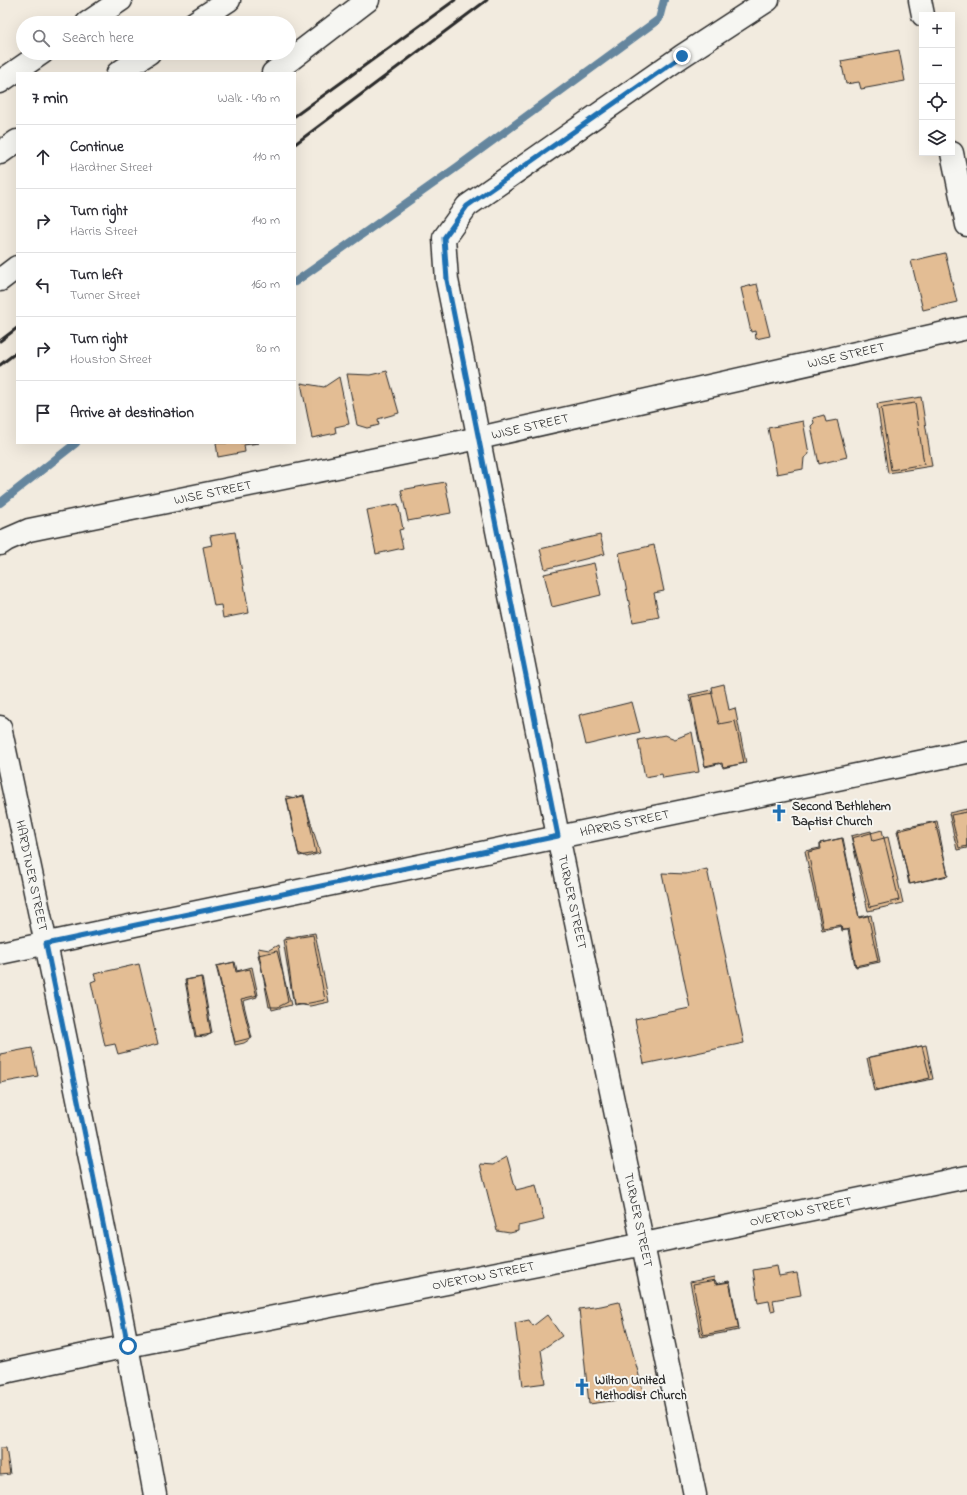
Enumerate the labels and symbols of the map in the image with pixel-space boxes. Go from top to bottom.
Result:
route end [673,47,691,65]
street label: WISE STREET [806,337,887,373]
street label: WISE STREET [490,408,571,444]
street label: WISE STREET [172,475,254,510]
place label: Second Bethlehem Baptist Church [791,797,891,831]
church icon: Second Bethlehem Baptist Church [769,803,789,823]
street label: HARRIS STREET [578,804,672,842]
street label: HARDTNER STREET [11,818,53,934]
street label: TURNER STREET [553,853,591,952]
street label: TURNER STREET [619,1171,657,1270]
street label: OVERTON STREET [748,1191,854,1231]
street label: OVERTON STREET [430,1256,537,1295]
route start [119,1337,137,1355]
place label: Wilton United Methodist Church [595,1371,687,1405]
church icon: Wilton United Methodist Church [572,1377,592,1397]

